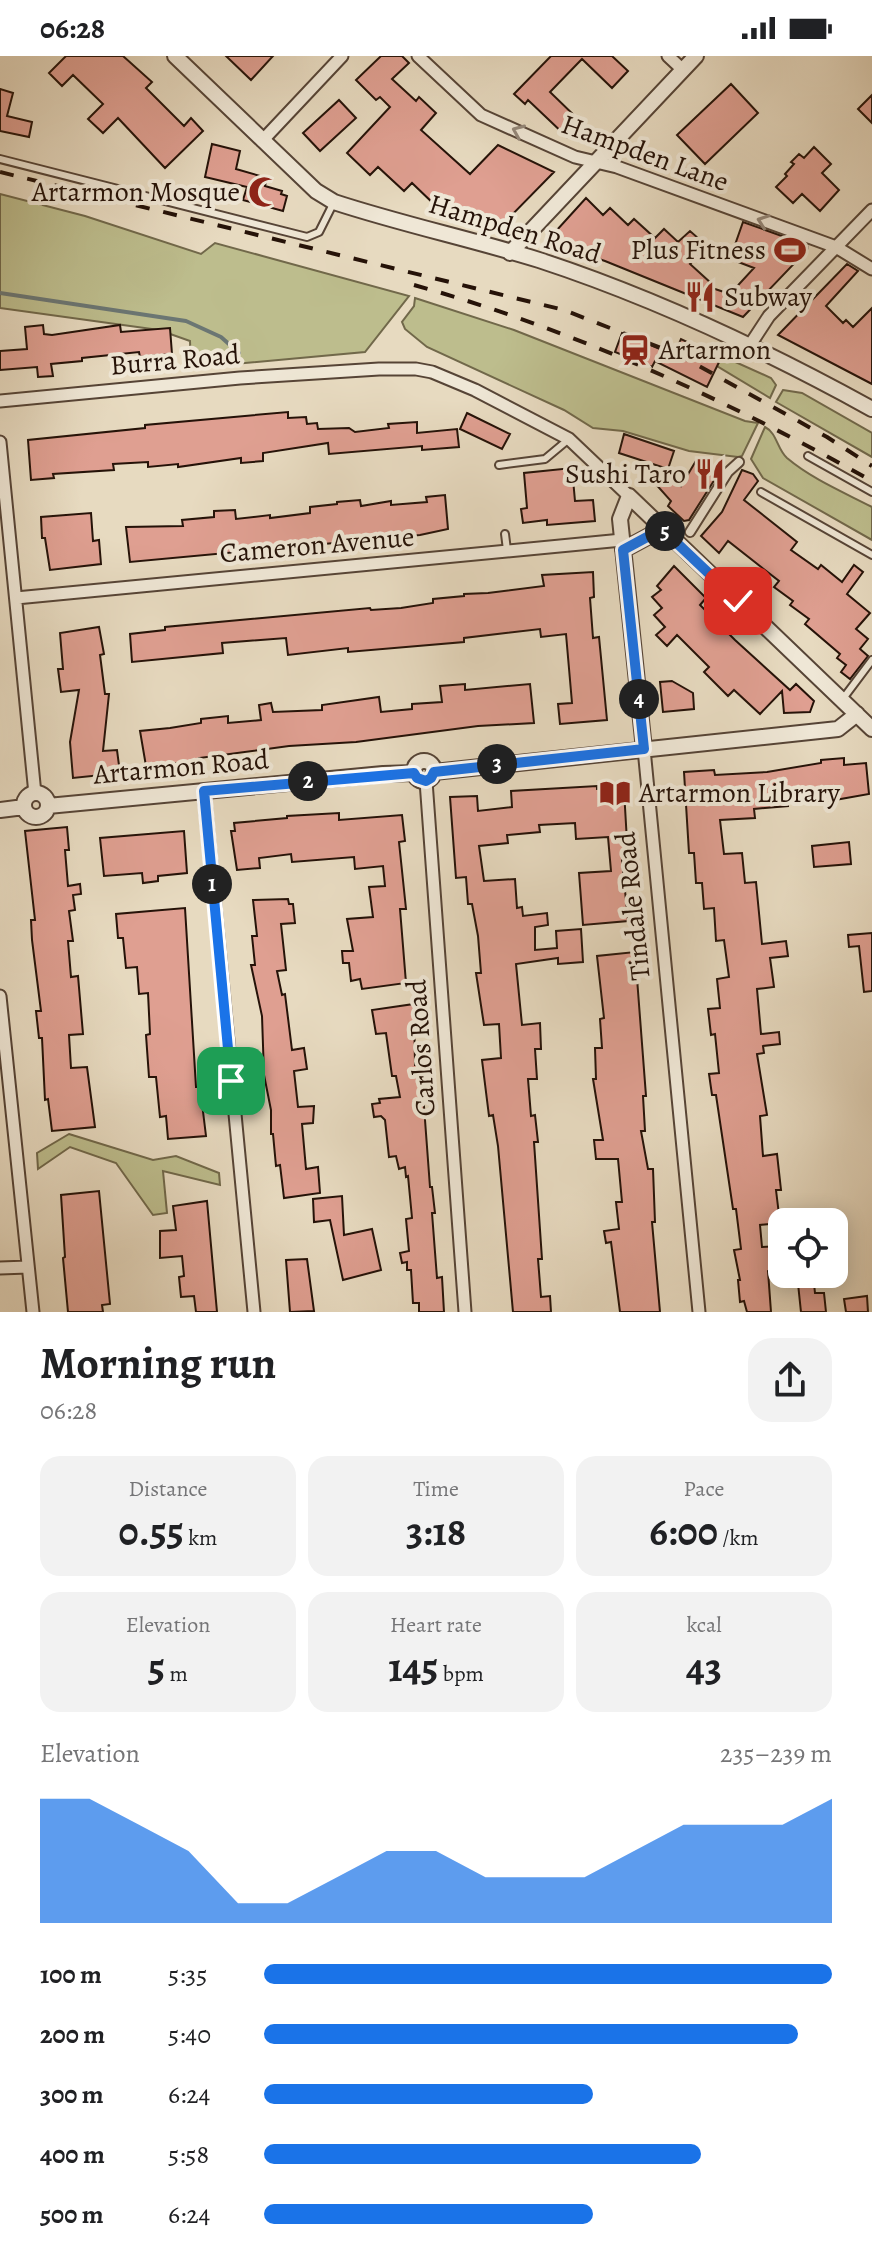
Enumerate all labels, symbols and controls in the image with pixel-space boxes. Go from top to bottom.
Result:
text: 06:28 [40,8,105,48]
street label: Hampden Lane [556,105,734,201]
one-way arrow [512,125,526,141]
place label: Artarmon Mosque [31,173,240,211]
mosque icon: Artarmon Mosque [247,175,281,209]
street label: Hampden Road [424,185,607,274]
one-way arrow [757,214,771,231]
place label: Plus Fitness [630,231,766,269]
sports icon: Plus Fitness [773,233,807,267]
place label: Subway [724,278,813,316]
restaurant icon: Subway [683,280,717,314]
place label: Artarmon [658,331,771,369]
station icon: Artarmon [618,333,652,367]
street label: Burra Road [109,335,242,385]
place label: Sushi Taro [565,455,686,493]
restaurant icon: Sushi Taro [693,457,727,491]
pin: 5 [645,511,685,551]
text: 5 [660,516,670,546]
street label: Cameron Avenue [218,518,416,572]
pin [704,567,772,635]
icon: check [716,579,760,623]
pin: 4 [619,679,659,719]
text: 4 [634,684,644,714]
street label: Artarmon Road [91,740,271,794]
pin: 3 [477,744,517,784]
text: 3 [492,749,502,779]
pin: 2 [288,761,328,801]
text: 2 [303,766,313,796]
place label: Artarmon Library [638,774,841,812]
library icon: Artarmon Library [598,776,632,810]
street label: Tindale Road [606,829,660,982]
pin: 1 [192,864,232,904]
text: 1 [208,869,216,899]
street label: Carlos Road [397,977,445,1118]
pin [197,1047,265,1115]
icon: arrive [209,1059,253,1103]
map controls [768,1208,848,1288]
button: locate [768,1208,848,1288]
text: Morning run [40,1333,276,1393]
button: share [748,1338,832,1422]
text: 06:28 [40,1393,97,1428]
text: Distance [129,1474,207,1504]
text: Time [413,1474,459,1504]
text: Pace [684,1474,724,1504]
text: 0.55 [119,1504,184,1559]
text: 3:18 [406,1504,466,1559]
text: 6:00 [649,1504,718,1559]
text: km [184,1523,217,1553]
text: /km [718,1523,759,1553]
text: Elevation [126,1610,210,1640]
text: Heart rate [390,1610,482,1640]
text: kcal [686,1610,722,1640]
text: 5 [148,1640,165,1695]
text: 145 [388,1640,438,1695]
text: 43 [686,1640,722,1695]
text: m [165,1659,188,1689]
text: bpm [438,1659,484,1689]
text: Elevation [40,1736,140,1771]
text: 235–239 m [720,1736,832,1771]
text: 100 m [40,1957,102,1992]
text: 5:35 [168,1957,207,1992]
text: 200 m [40,2017,105,2052]
text: 5:40 [168,2017,211,2052]
text: 300 m [40,2077,104,2112]
text: 6:24 [168,2077,210,2112]
text: 400 m [40,2137,105,2172]
text: 5:58 [168,2137,209,2172]
text: 500 m [40,2197,104,2232]
text: 6:24 [168,2197,210,2232]

